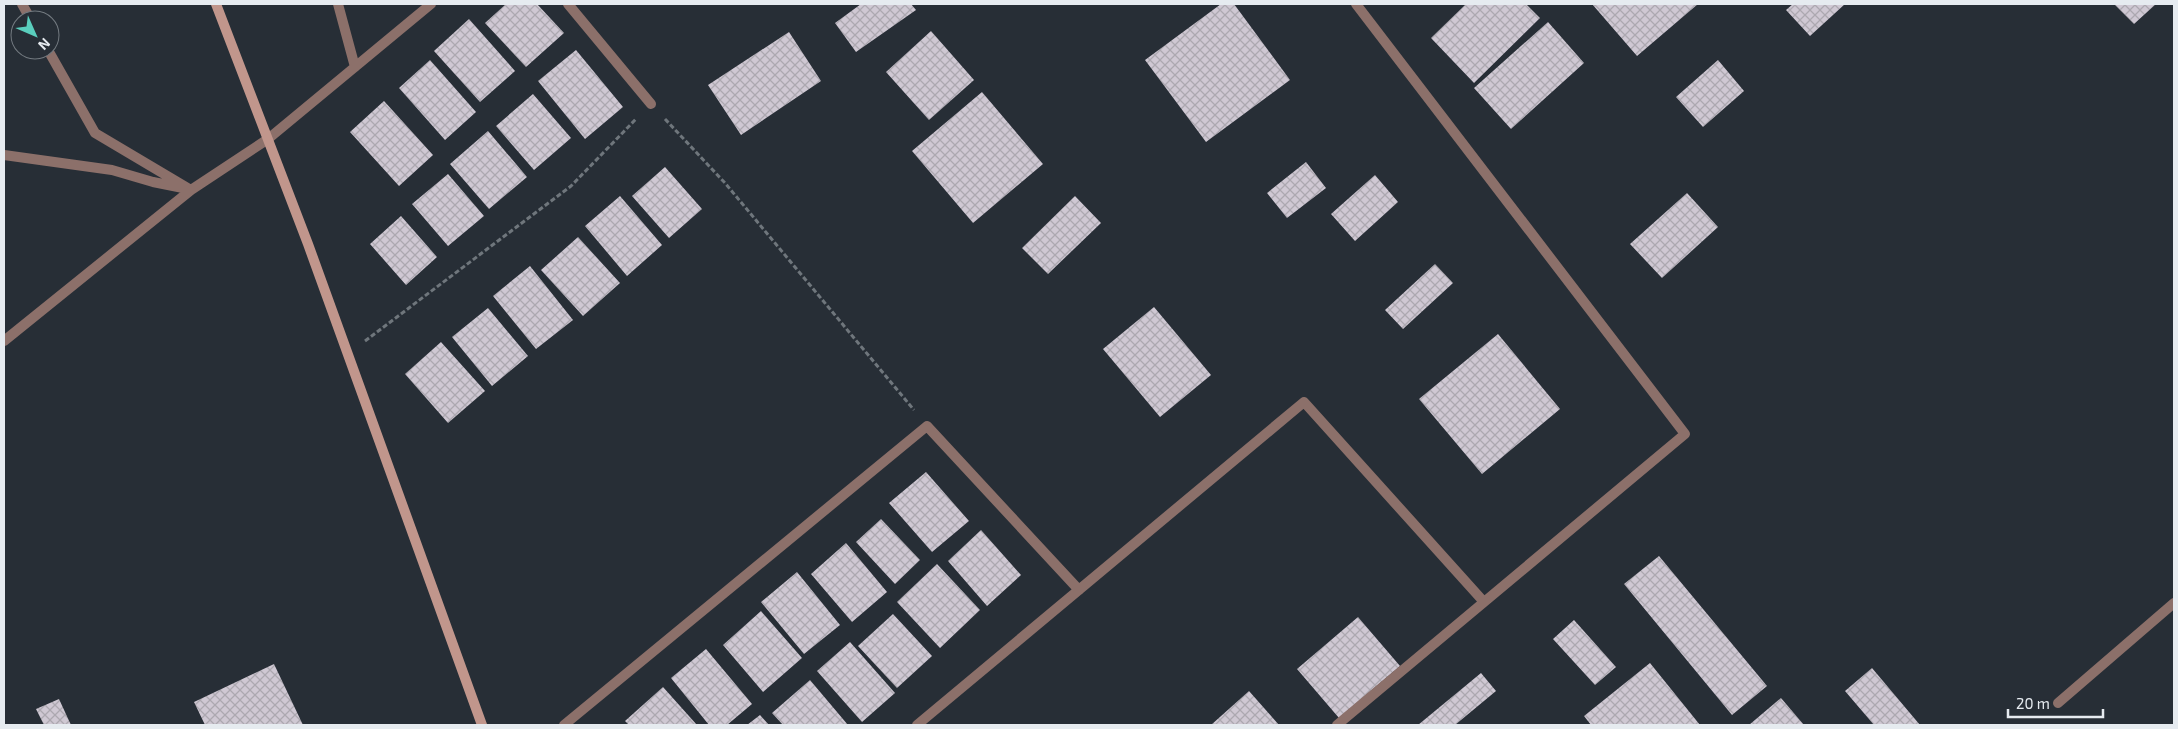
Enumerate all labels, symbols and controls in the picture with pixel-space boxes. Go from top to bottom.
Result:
north arrow [10,10,60,60]
text: N [35,35,54,54]
scale bar [2008,686,2103,718]
text: 20 m [2016,694,2050,712]

